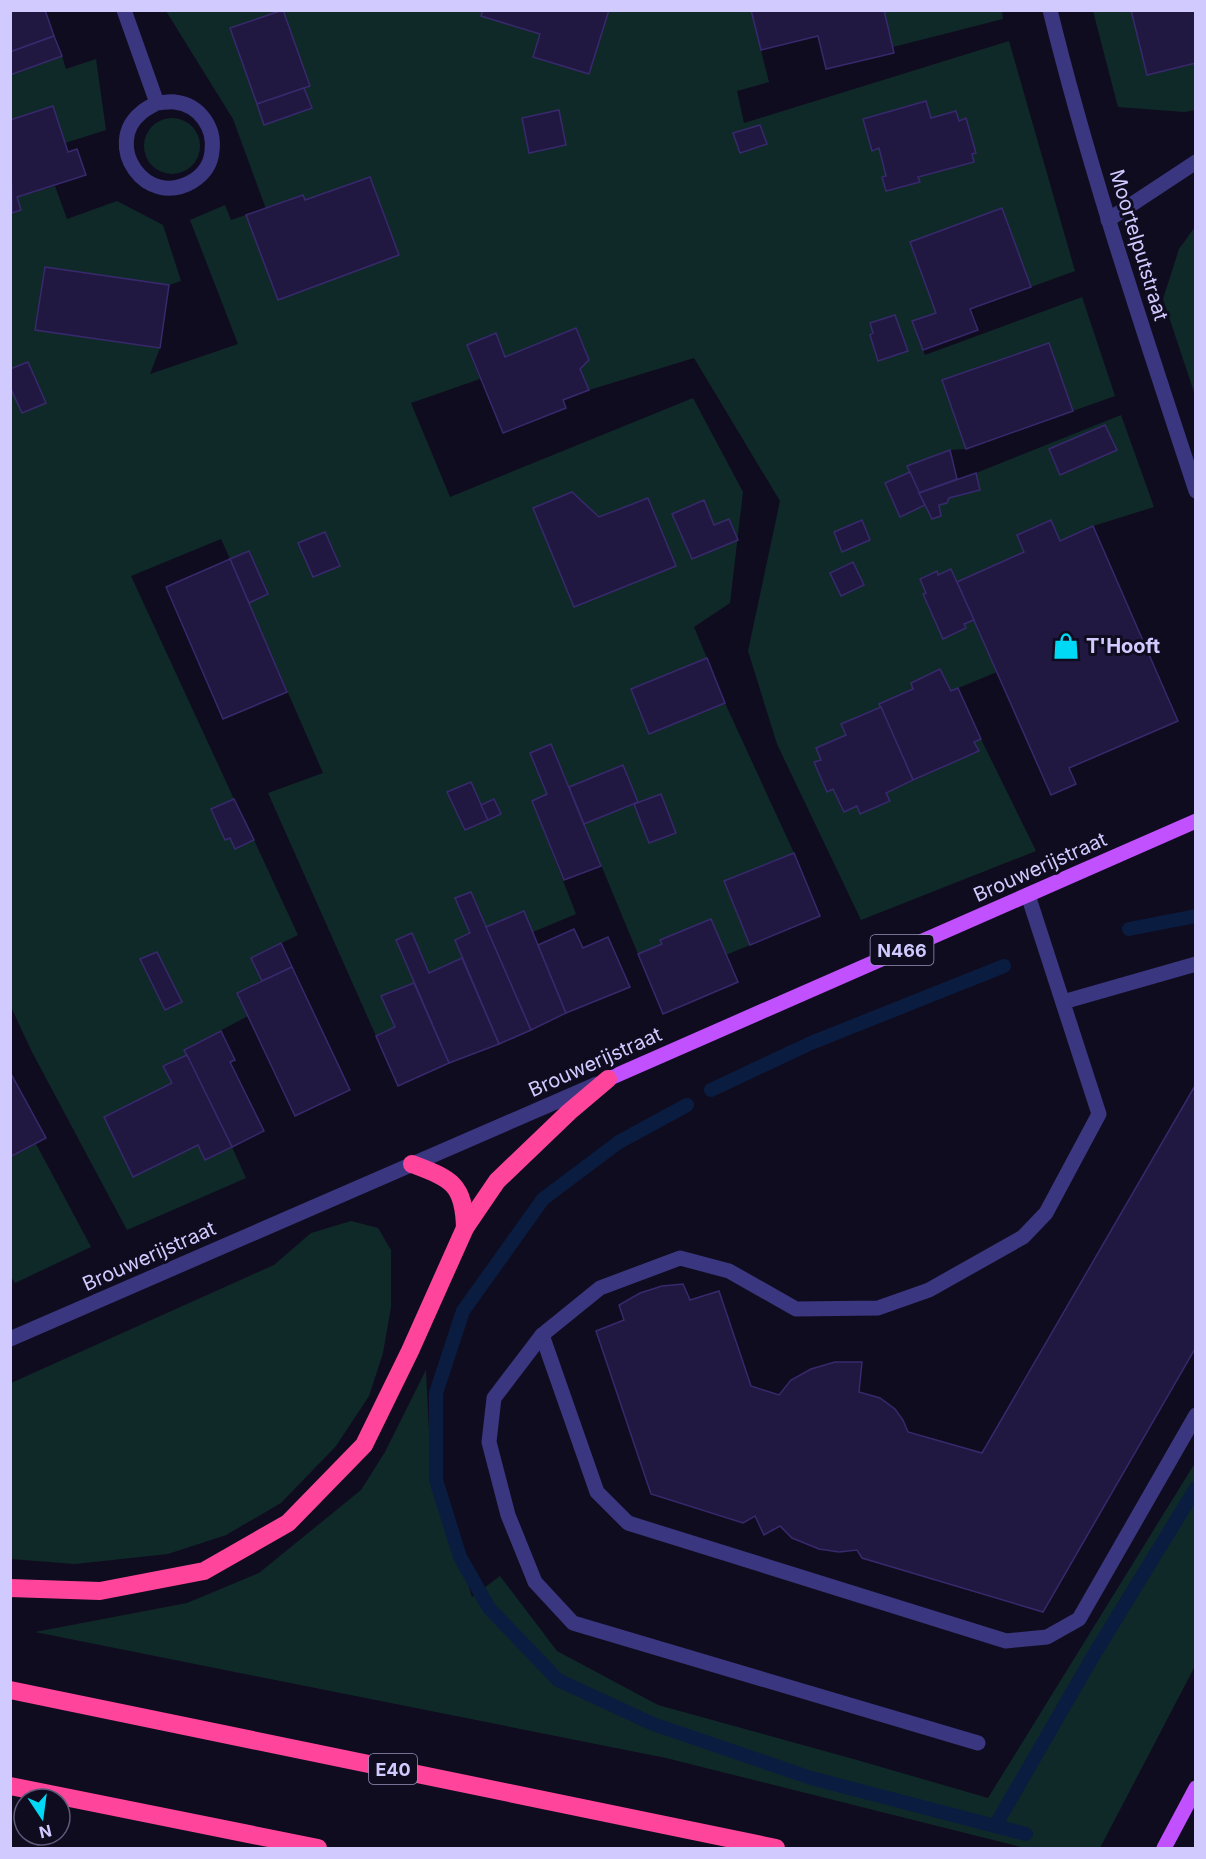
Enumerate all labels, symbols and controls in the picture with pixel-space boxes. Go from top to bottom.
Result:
street label: Moortelputstraat [1105,167,1174,324]
shop icon: T'Hooft [1051,631,1081,661]
place label: T'Hooft [1086,634,1160,658]
street label: Brouwerijstraat [970,827,1111,907]
road number: N466 [870,935,934,965]
street label: Brouwerijstraat [525,1022,666,1102]
street label: Brouwerijstraat [79,1216,220,1296]
road number: E40 [369,1754,417,1784]
north arrow [12,1787,72,1847]
text: N [37,1820,54,1843]

